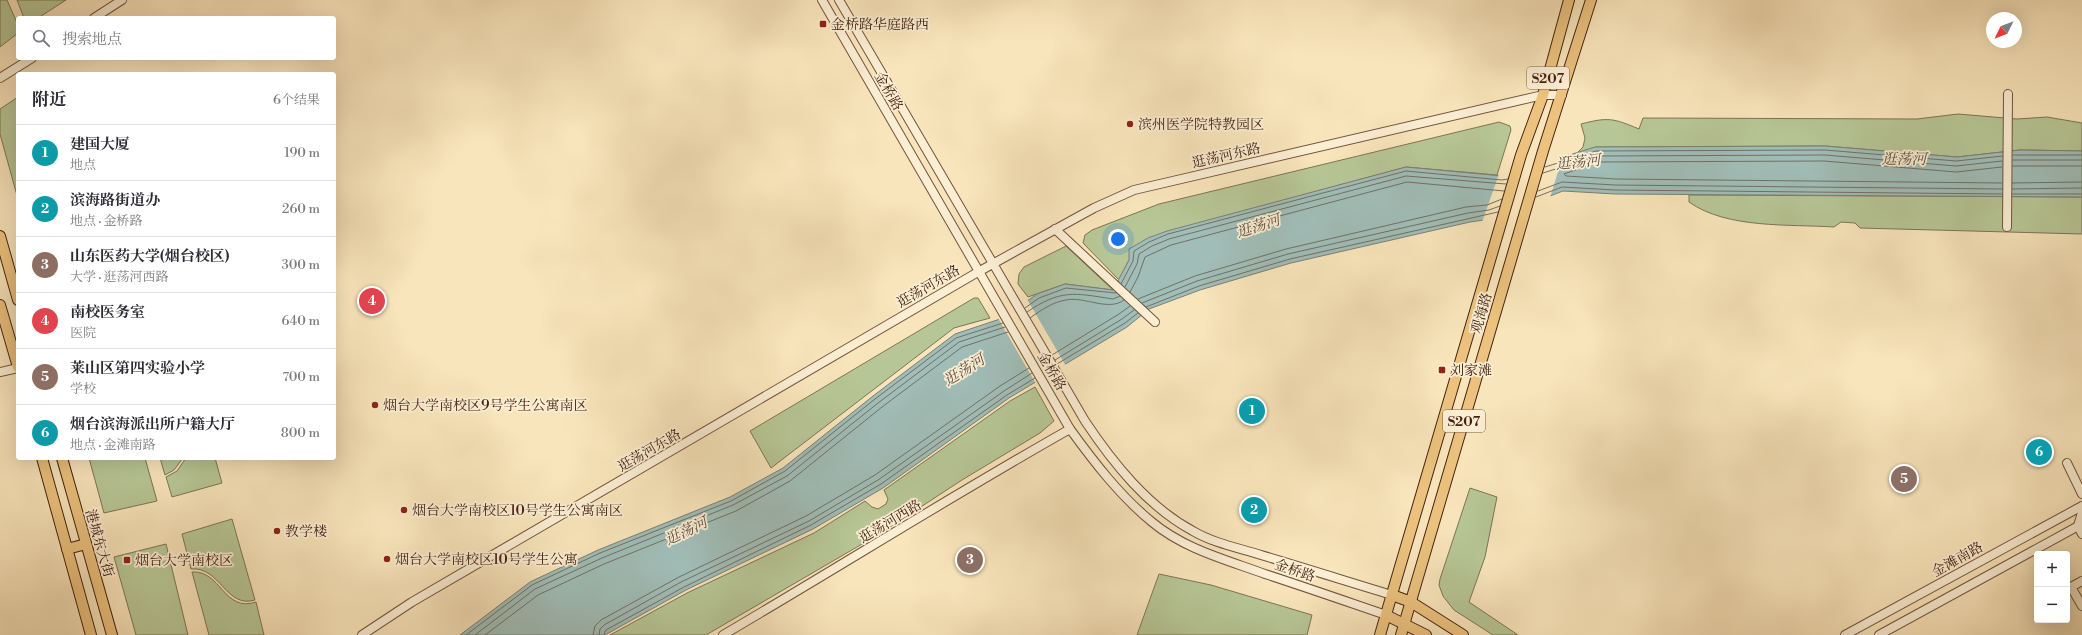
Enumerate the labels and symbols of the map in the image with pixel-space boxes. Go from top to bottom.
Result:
north arrow [1986,12,2022,48]
place label: 金桥路华庭路西 [831,16,929,34]
marker: 金桥路华庭路西 [818,19,828,29]
road number: S207 [1527,67,1569,89]
street label: 金桥路 [870,69,906,114]
place label: 滨州医学院特教园区 [1138,116,1264,134]
marker: 滨州医学院特教园区 [1125,119,1135,129]
street label: 逛荡河东路 [1190,139,1262,173]
water label: 逛荡河 [1555,150,1604,174]
water label: 逛荡河 [1881,150,1929,169]
water label: 逛荡河 [1234,210,1285,242]
your location [1108,229,1128,249]
street label: 逛荡河东路 [894,262,963,312]
pin: 4 [359,286,385,316]
street label: 观海路 [1468,291,1496,336]
water label: 逛荡河 [940,349,991,390]
street label: 金桥路 [1033,349,1069,394]
place label: 刘家滩 [1450,362,1492,380]
marker: 刘家滩 [1437,365,1447,375]
pin: 1 [1239,396,1265,426]
place label: 烟台大学南校区9号学生公寓南区 [383,397,587,415]
marker: 烟台大学南校区9号学生公寓南区 [370,400,380,410]
road number: S207 [1443,410,1485,432]
street label: 逛荡河东路 [615,426,684,476]
pin: 6 [2026,437,2052,467]
pin: 5 [1891,464,1917,494]
pin: 2 [1241,495,1267,525]
street label: 逛荡河西路 [856,496,925,548]
place label: 烟台大学南校区10号学生公寓南区 [412,502,623,520]
marker: 烟台大学南校区10号学生公寓南区 [399,505,409,515]
street label: 港城东大街 [81,507,117,579]
water label: 逛荡河 [662,512,713,550]
place label: 教学楼 [285,523,327,541]
marker: 教学楼 [272,526,282,536]
street label: 金滩南路 [1929,538,1986,581]
pin: 3 [957,545,983,575]
place label: 烟台大学南校区10号学生公寓 [395,551,578,569]
place label: 烟台大学南校区 [135,552,233,570]
marker: 烟台大学南校区10号学生公寓 [382,554,392,564]
marker: 烟台大学南校区 [122,555,132,565]
street label: 金桥路 [1272,556,1317,586]

